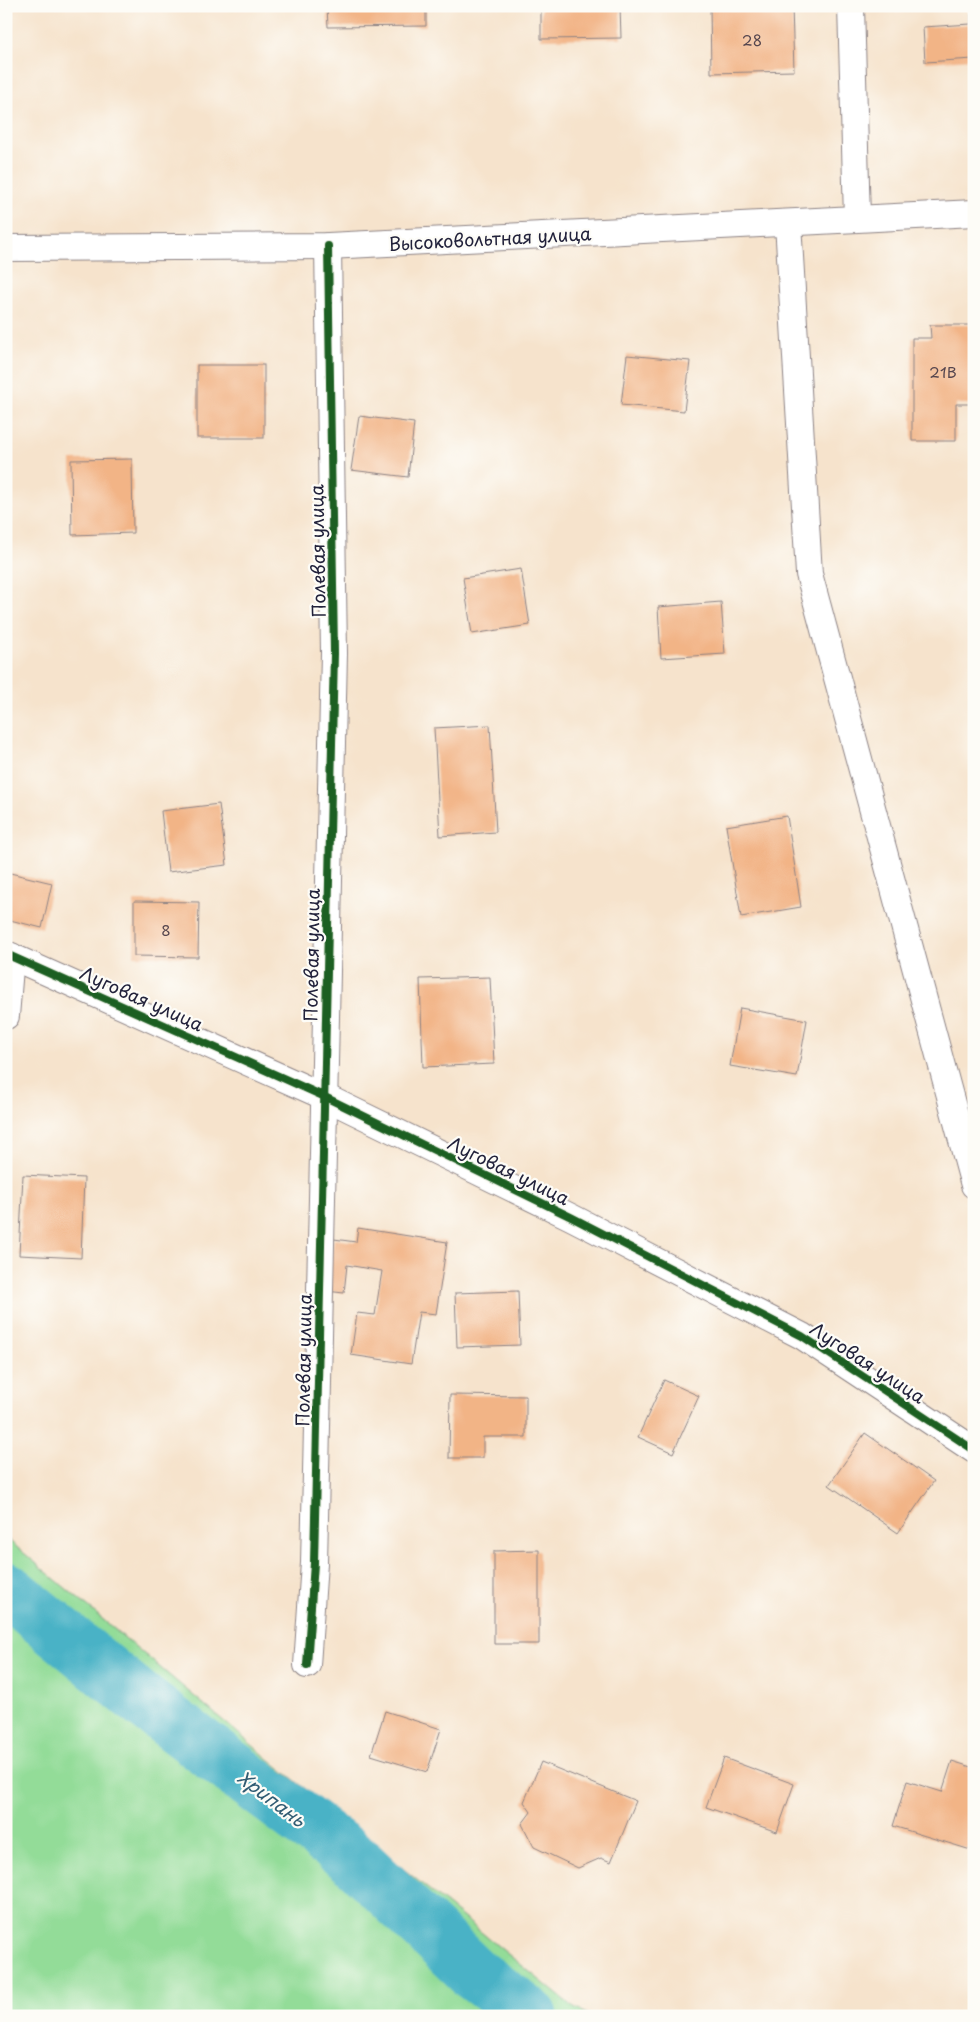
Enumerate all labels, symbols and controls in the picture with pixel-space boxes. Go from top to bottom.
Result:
house number: 28 [742,28,762,51]
street label: Высоковольтная улица [388,219,593,257]
house number: 21В [929,360,957,383]
street label: Полевая улица [302,483,332,618]
street label: Полевая улица [296,887,326,1022]
house number: 8 [161,918,171,941]
street label: Луговая улица [76,959,209,1038]
street label: Луговая улица [444,1129,575,1211]
street label: Полевая улица [288,1292,318,1427]
street label: Луговая улица [805,1315,931,1410]
water label: Хрипань [232,1763,313,1834]

